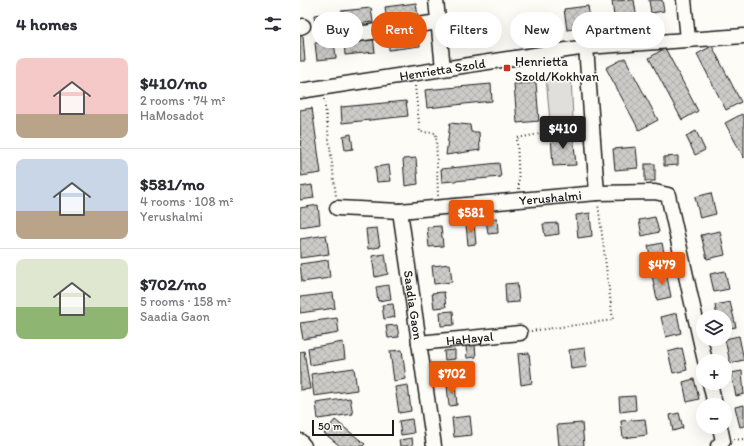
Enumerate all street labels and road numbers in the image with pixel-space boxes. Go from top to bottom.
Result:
street label: Henrietta Szold [398,55,486,83]
street label: Yerushalmi [518,187,582,208]
street label: Saadia Gaon [401,269,426,341]
street label: HaHayal [445,328,495,348]

